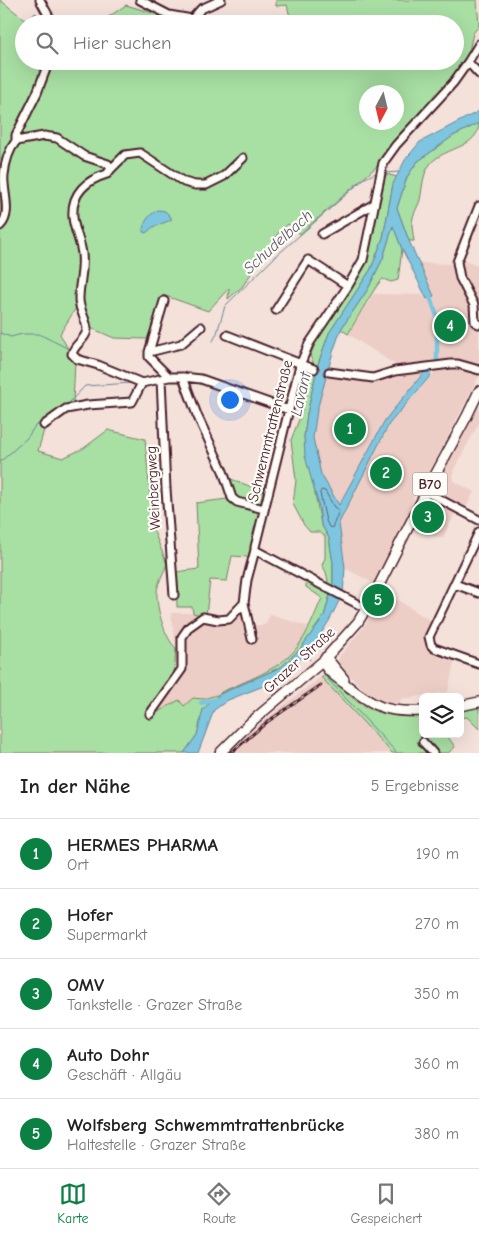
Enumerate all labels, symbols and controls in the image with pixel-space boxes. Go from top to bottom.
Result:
search box [15,15,464,70]
icon: search [33,29,61,57]
text: Hier suchen [73,32,171,54]
north arrow [359,85,404,130]
water label: Schudelbach [240,206,316,278]
pin: 4 [434,307,466,345]
street label: Schwemmtrattenstraße [244,358,296,504]
water label: Lavant [287,369,315,418]
your location [217,387,243,413]
pin: 1 [334,410,366,448]
street label: Weinbergweg [142,445,164,531]
pin: 2 [370,454,402,492]
road number: B70 [412,472,448,496]
pin: 3 [412,498,444,536]
pin: 5 [362,581,394,619]
street label: Grazer Straße [259,623,339,697]
map controls [419,693,464,738]
button: layers [419,693,464,738]
text: In der Nähe [20,774,130,798]
text: 5 Ergebnisse [371,777,459,795]
text: HERMES PHARMA [67,834,218,856]
text: 1 [33,845,39,863]
text: 190 m [416,845,459,863]
text: Ort [67,856,88,874]
text: Hofer [67,904,113,926]
text: 2 [32,915,40,933]
text: 270 m [415,915,459,933]
text: Supermarkt [67,926,147,944]
text: OMV [67,974,104,996]
text: 3 [32,985,40,1003]
text: 350 m [414,985,459,1003]
text: Tankstelle · Grazer Straße [67,996,242,1014]
text: Auto Dohr [67,1044,149,1066]
text: 4 [32,1055,40,1073]
text: 360 m [414,1055,459,1073]
text: Geschäft · Allgäu [67,1066,181,1084]
text: Wolfsberg Schwemmtrattenbrücke [67,1114,344,1136]
text: 5 [32,1125,40,1143]
text: 380 m [414,1125,459,1143]
text: Haltestelle · Grazer Straße [67,1136,246,1154]
tab: Karte [57,1180,88,1227]
tab: Route [203,1180,236,1227]
tab: Gespeichert [350,1180,422,1227]

